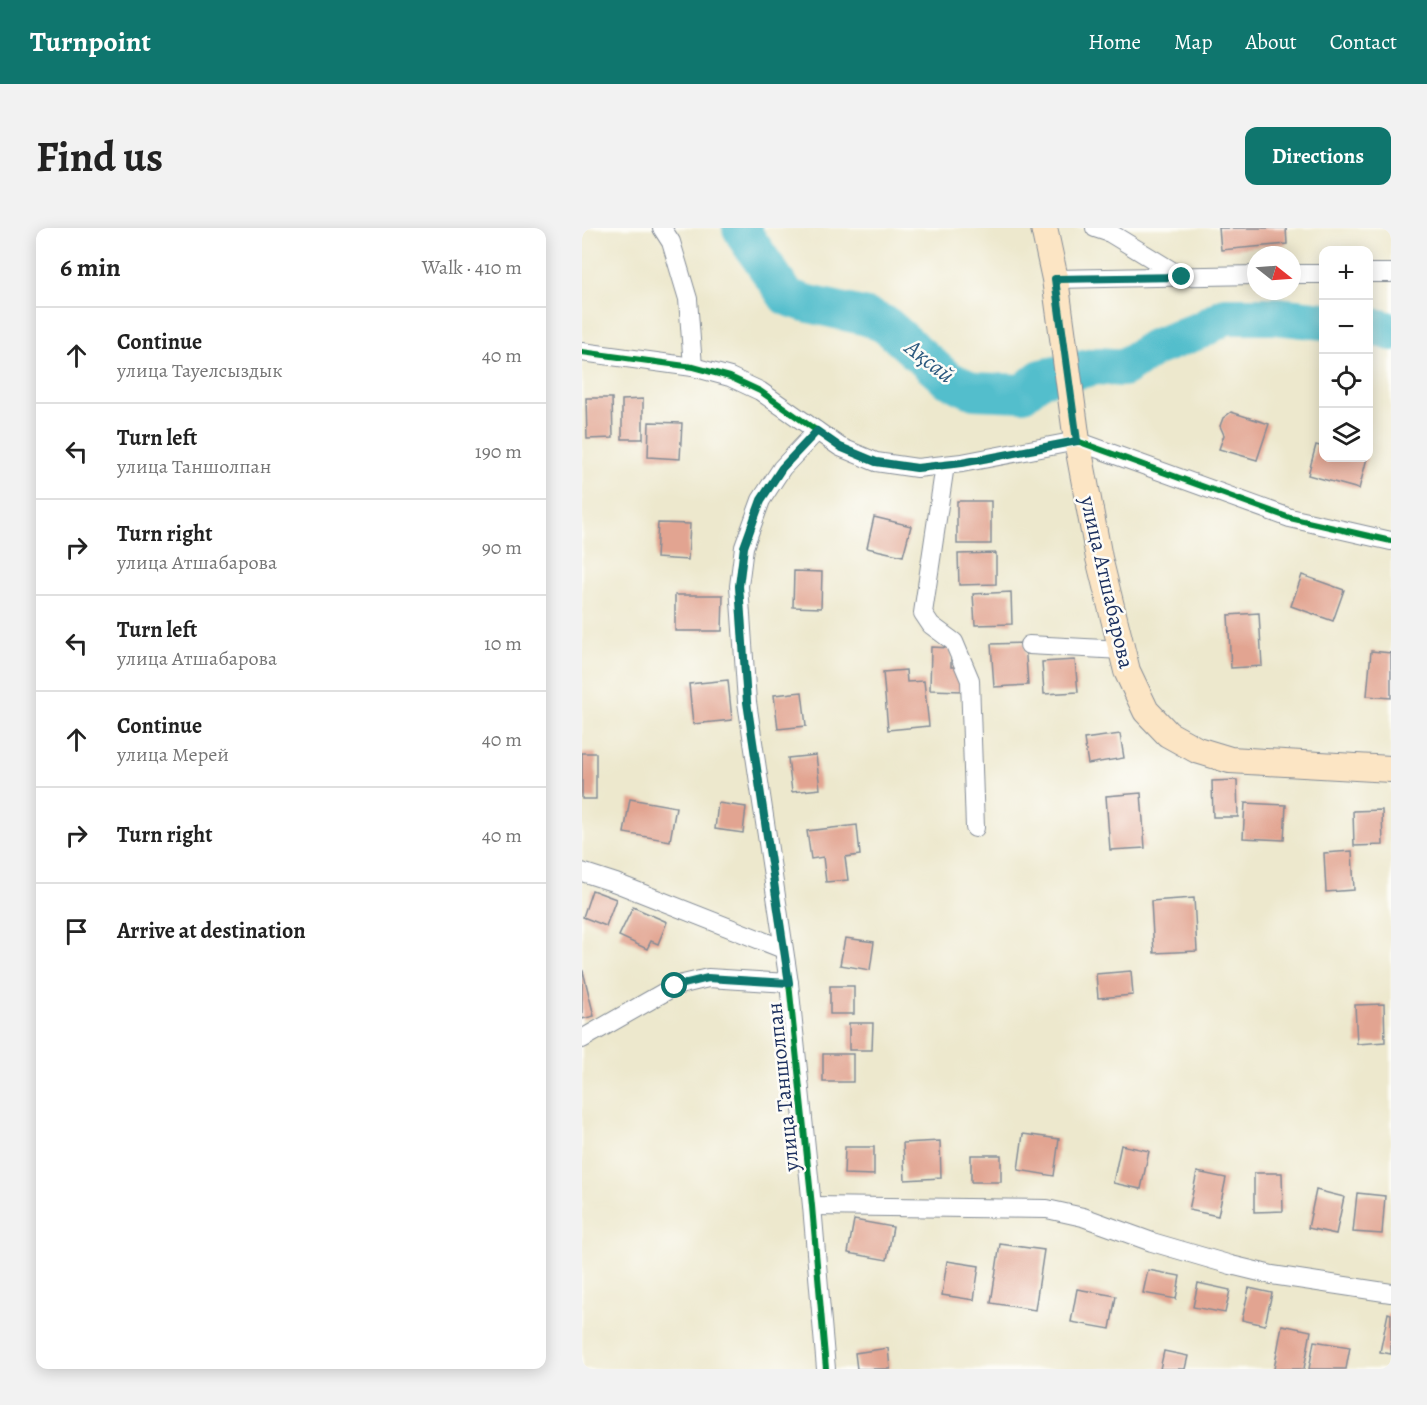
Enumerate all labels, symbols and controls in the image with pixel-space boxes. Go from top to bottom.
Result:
text: Turnpoint [30,23,151,61]
text: Home [1088,28,1141,56]
text: Map [1174,28,1212,56]
text: About [1245,28,1297,56]
text: Contact [1330,28,1397,56]
button: Directions [1245,127,1391,185]
text: Find us [36,128,163,185]
north arrow [1247,246,1301,300]
map controls [1319,246,1373,462]
button: + [1319,246,1373,300]
text: 6 min [60,250,121,285]
text: Walk · 410 m [422,254,522,281]
route end [1168,263,1194,289]
button: − [1319,300,1373,354]
text: Continue [117,327,202,357]
water label: Ақсай [897,330,961,390]
icon: ahead [60,339,93,372]
text: 40 m [482,342,522,369]
button: locate [1319,354,1373,408]
text: улица Тауелсыздык [117,357,283,384]
button: layers [1319,408,1373,462]
text: Turn left [117,423,197,453]
icon: left [60,435,93,468]
text: 190 m [475,438,522,465]
text: улица Таншолпан [117,453,271,480]
street label: улица Атшабарова [1072,492,1142,672]
text: Turn right [117,519,213,549]
icon: right [60,531,93,564]
text: 90 m [482,534,522,561]
text: улица Атшабарова [117,549,277,576]
text: Turn left [117,615,197,645]
icon: left [60,627,93,660]
text: 10 m [484,630,522,657]
text: улица Атшабарова [117,645,277,672]
text: Continue [117,711,202,741]
icon: ahead [60,723,93,756]
text: 40 m [482,726,522,753]
text: улица Мерей [117,741,229,768]
icon: right [60,819,93,852]
text: Turn right [117,820,213,850]
text: 40 m [482,822,522,849]
icon: arrive [60,915,93,948]
text: Arrive at destination [117,916,306,946]
route start [661,972,687,998]
street label: улица Таншолпан [759,1001,807,1174]

